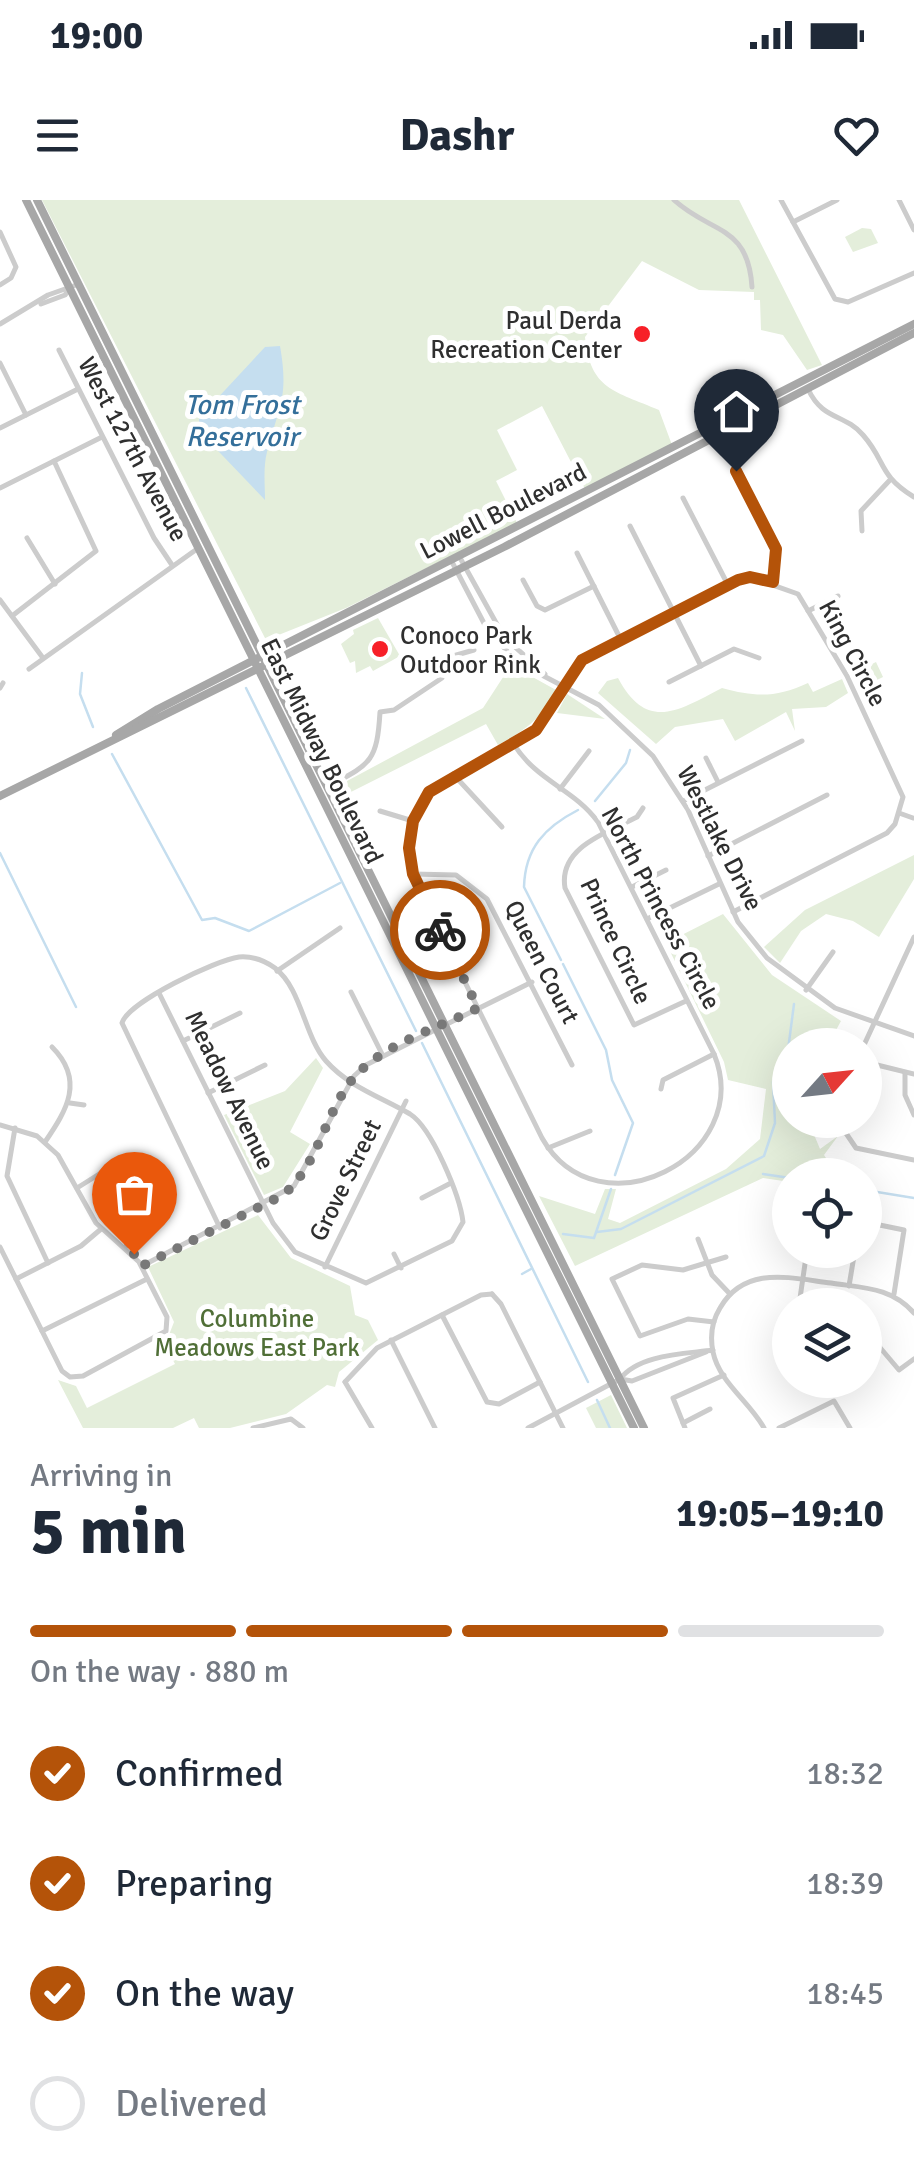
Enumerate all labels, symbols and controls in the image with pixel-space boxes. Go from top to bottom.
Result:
text: 19:00 [50,12,143,59]
icon: menu [30,108,85,163]
text: Dashr [400,108,514,163]
icon: heart [829,108,884,163]
place label: Paul Derda Recreation Center [430,305,623,365]
marker: Paul Derda Recreation Center [631,323,653,345]
street label: West 127th Avenue [71,351,195,547]
pin [694,369,779,472]
icon: home [709,384,764,439]
water label: Tom Frost Reservoir [185,388,303,454]
street label: Lowell Boulevard [415,456,591,566]
street label: King Circle [812,595,894,711]
place label: Conoco Park Outdoor Rink [400,620,541,680]
street label: East Midway Boulevard [254,633,390,869]
marker: Conoco Park Outdoor Rink [369,638,391,660]
street label: Westlake Drive [670,760,770,916]
street label: North Princess Circle [595,801,727,1015]
street label: Prince Circle [573,873,659,1009]
courier [390,880,490,980]
street label: Queen Court [498,895,586,1029]
icon: bike [413,903,468,958]
street label: Meadow Avenue [178,1005,282,1175]
north arrow [772,1028,882,1138]
map controls [772,1028,882,1398]
street label: Grove Street [302,1114,388,1246]
pin [92,1152,177,1255]
button: locate [772,1158,882,1268]
icon: bag [107,1167,162,1222]
button: layers [772,1288,882,1398]
park label: Columbine Meadows East Park [154,1303,360,1363]
text: Arriving in [30,1456,172,1495]
text: 19:05–19:10 [676,1490,884,1537]
text: 5 min [30,1492,187,1572]
text: On the way · 880 m [30,1652,289,1691]
icon: check [30,1746,85,1801]
text: Confirmed [115,1750,284,1797]
text: 18:32 [806,1754,884,1793]
icon: check [30,1856,85,1911]
text: Preparing [115,1860,273,1907]
text: 18:39 [806,1864,884,1903]
icon: check [30,1966,85,2021]
text: On the way [115,1970,294,2017]
text: 18:45 [806,1974,884,2013]
text: Delivered [115,2080,268,2127]

